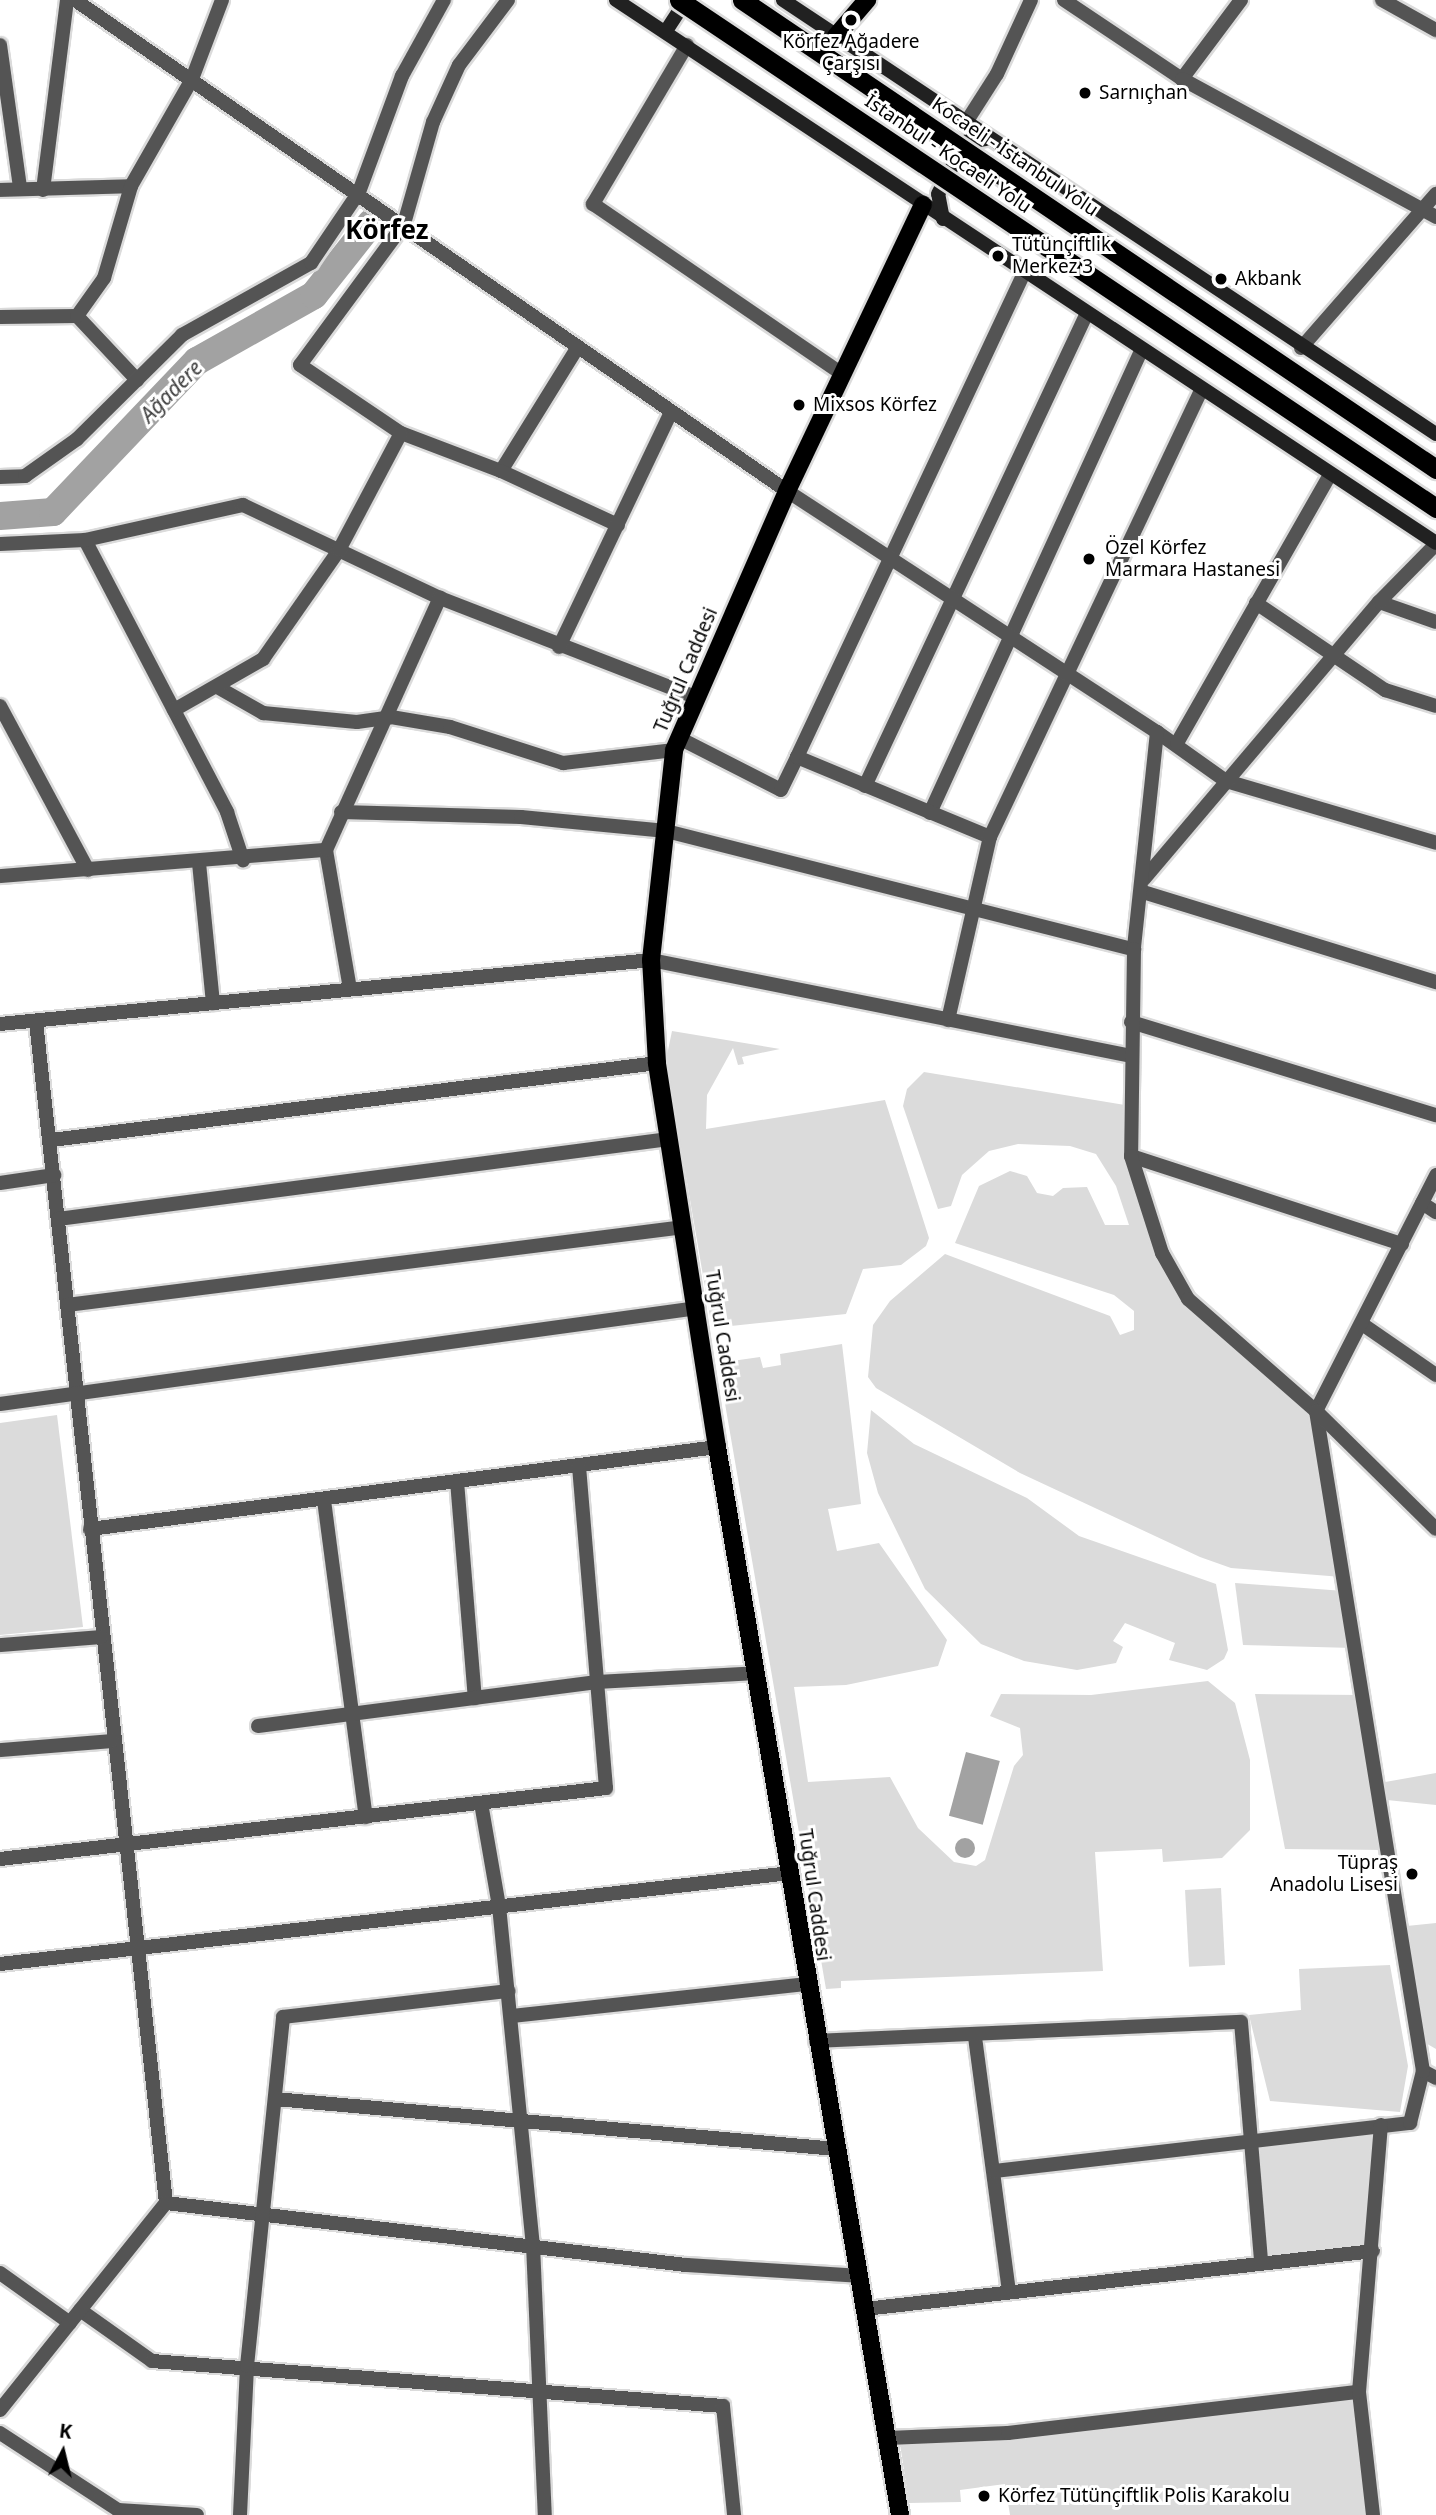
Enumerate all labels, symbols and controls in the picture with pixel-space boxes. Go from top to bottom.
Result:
marker: Körfez Ağadere Çarşısı [843,12,859,28]
place label: Körfez Ağadere Çarşısı [782,31,920,75]
place label: Sarnıçhan [1099,82,1188,104]
marker: Sarnıçhan [1077,85,1093,101]
street label: İstanbul - Kocaeli Yolu [861,90,1035,218]
street label: Kocaeli - İstanbul Yolu [928,93,1102,221]
district label: Körfez [345,214,429,246]
place label: Tütünçiftlik Merkez 3 [1012,234,1111,278]
marker: Tütünçiftlik Merkez 3 [990,248,1006,264]
place label: Akbank [1235,268,1302,290]
marker: Akbank [1213,271,1229,287]
water label: Ağadere [135,355,207,427]
place label: Mixsos Körfez [813,394,937,416]
marker: Mixsos Körfez [791,397,807,413]
place label: Özel Körfez Marmara Hastanesi [1105,537,1280,581]
marker: Özel Körfez Marmara Hastanesi [1079,549,1099,569]
street label: Tuğrul Caddesi [649,604,723,736]
street label: Tuğrul Caddesi [700,1268,744,1404]
street label: Tuğrul Caddesi [793,1827,835,1963]
place label: Tüpraş Anadolu Lisesi [1270,1852,1398,1896]
marker: Tüpraş Anadolu Lisesi [1404,1866,1420,1882]
north arrow [28,2417,98,2487]
text: K [58,2417,73,2445]
place label: Körfez Tütünçiftlik Polis Karakolu [998,2485,1290,2507]
marker: Körfez Tütünçiftlik Polis Karakolu [976,2488,992,2504]

